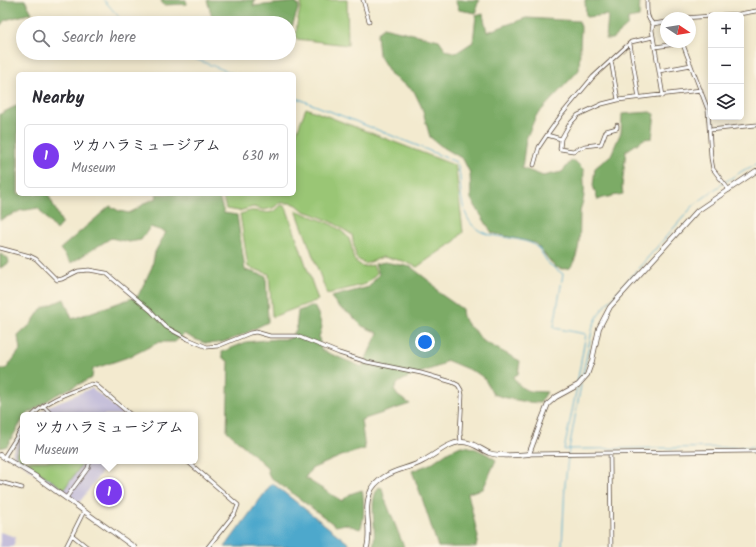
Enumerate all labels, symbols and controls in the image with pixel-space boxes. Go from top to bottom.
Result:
north arrow [660,12,696,48]
map controls [708,12,744,120]
button: + [708,12,744,48]
search box [16,16,296,60]
text: Search here [62,26,136,50]
icon: search [30,27,52,49]
button: − [708,48,744,84]
button: layers [708,84,744,120]
text: Nearby [32,85,84,112]
text: ツカハラミュージアム [71,134,221,158]
text: 1 [44,146,48,167]
text: 630 m [242,146,279,167]
text: Museum [71,158,116,179]
your location [415,332,435,352]
popup [20,412,198,464]
text: ツカハラミュージアム [34,416,184,440]
text: Museum [34,440,79,461]
pin: 1 [96,477,122,507]

